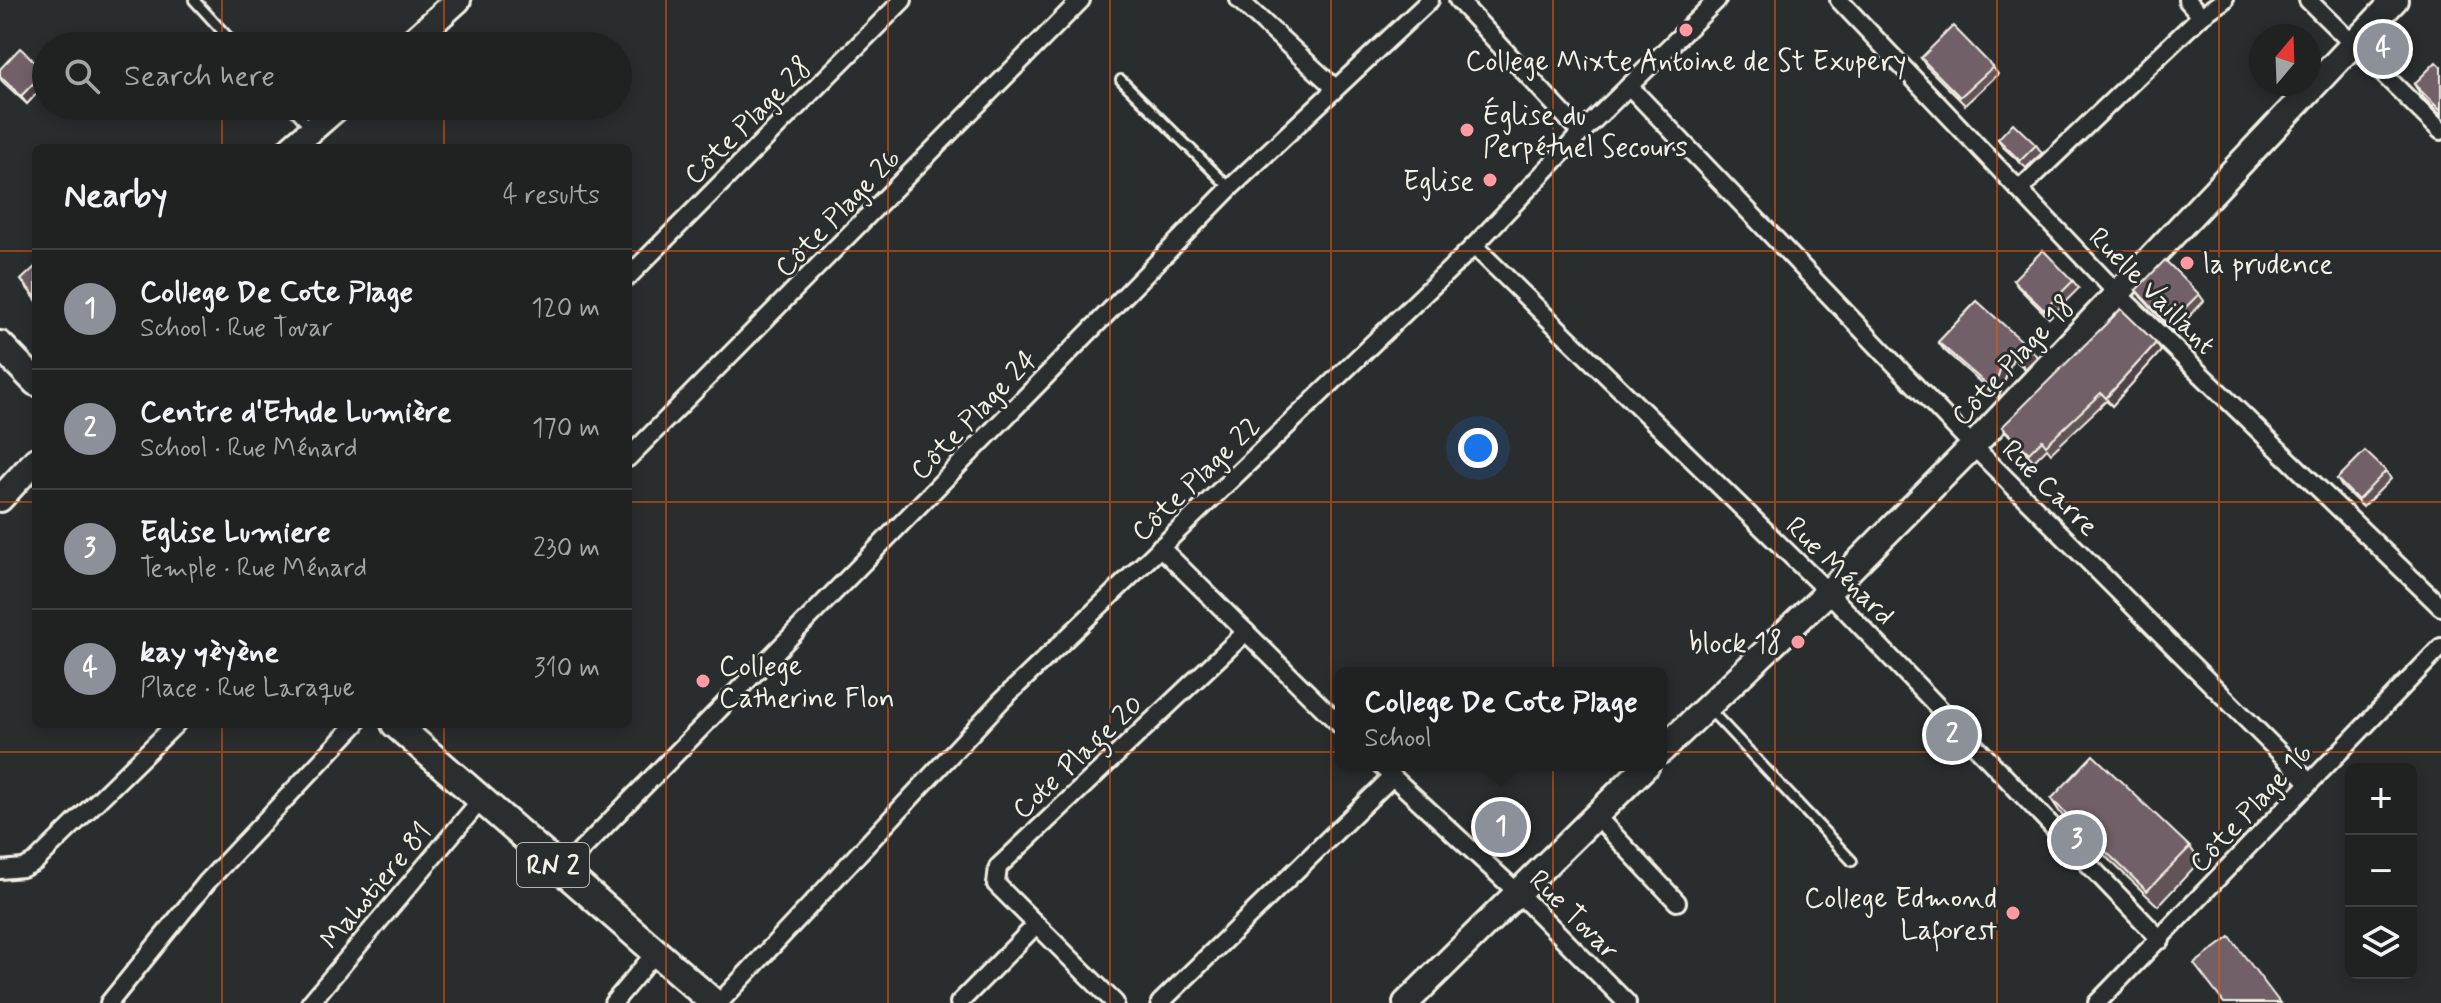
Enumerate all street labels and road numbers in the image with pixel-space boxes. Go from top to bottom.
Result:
street label: Côte Plage 28 [677,50,821,194]
street label: Côte Plage 26 [768,141,910,286]
street label: Ruelle Vaillant [2079,220,2223,364]
street label: Côte Plage 18 [1944,289,2084,435]
street label: Côte Plage 24 [903,342,1046,489]
street label: Côte Plage 22 [1124,409,1269,551]
street label: Rue Carre [1993,432,2106,545]
street label: Rue Ménard [1777,509,1902,634]
street label: Cote Plage 20 [1005,687,1154,830]
street label: Côte Plage 16 [2182,736,2322,882]
street label: Mahotiere 81 [313,815,441,958]
road number: RN 2 [517,843,589,887]
street label: Rue Tovar [1520,862,1627,969]

